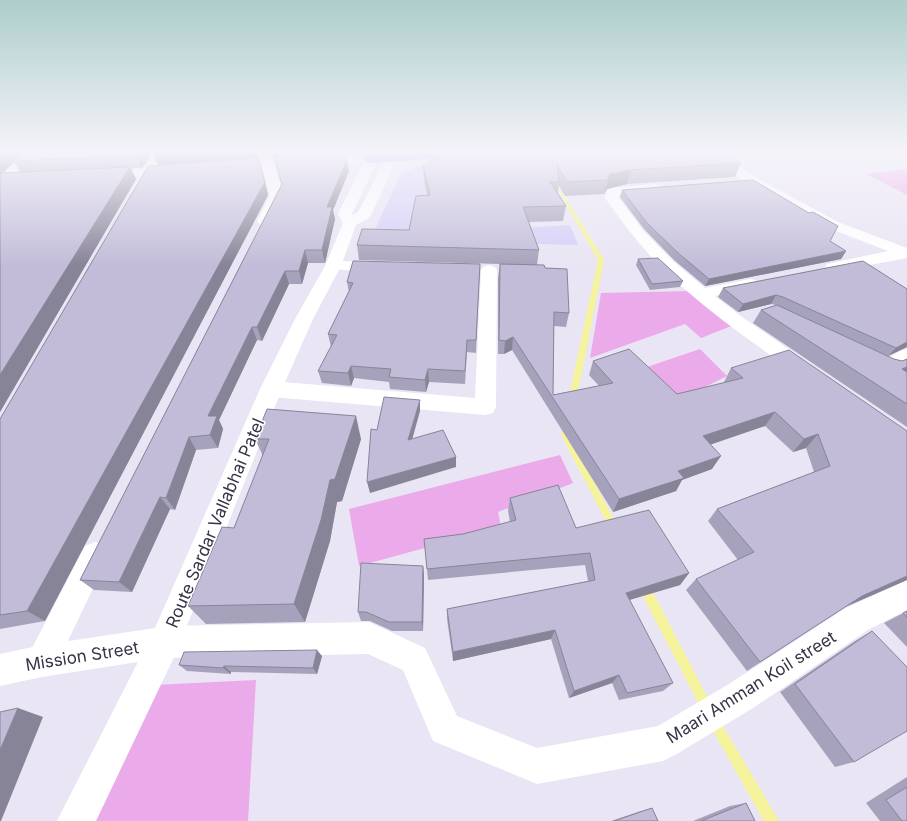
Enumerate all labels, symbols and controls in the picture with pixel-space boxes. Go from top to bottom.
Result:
street label: Route Sardar Vallabhai Patel [162,415,268,631]
street label: Maari Amman Koil street [663,626,840,747]
street label: Mission Street [24,637,141,675]

